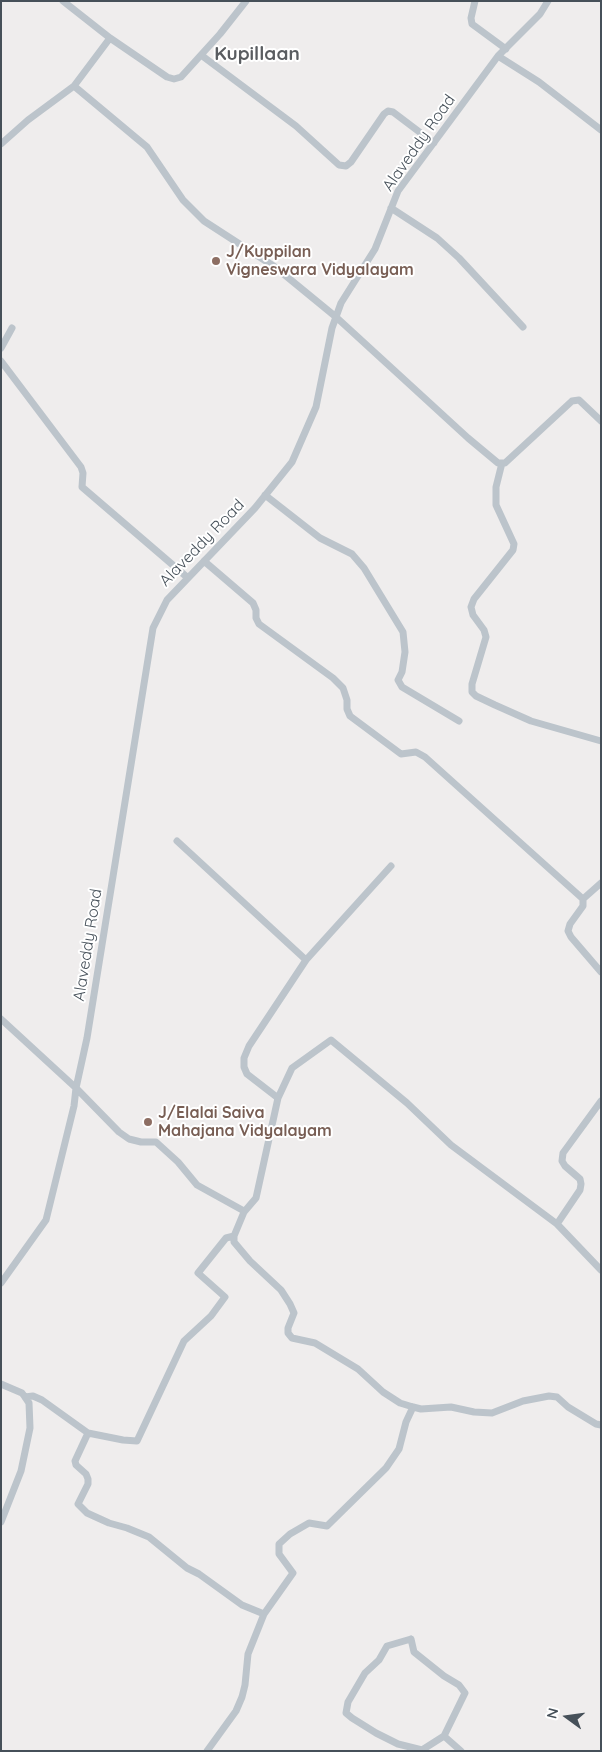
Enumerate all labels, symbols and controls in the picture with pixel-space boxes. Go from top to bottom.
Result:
district label: Kupillaan [214,43,300,65]
street label: Alaveddy Road [379,91,459,195]
place label: J/Kuppilan Vigneswara Vidyalayam [226,242,414,280]
marker: J/Kuppilan Vigneswara Vidyalayam [210,255,222,267]
street label: Alaveddy Road [156,496,248,590]
street label: Alaveddy Road [70,887,106,1003]
place label: J/Elalai Saiva Mahajana Vidyalayam [158,1103,332,1141]
marker: J/Elalai Saiva Mahajana Vidyalayam [142,1116,154,1128]
north arrow [542,1692,592,1742]
text: N [542,1706,562,1721]

